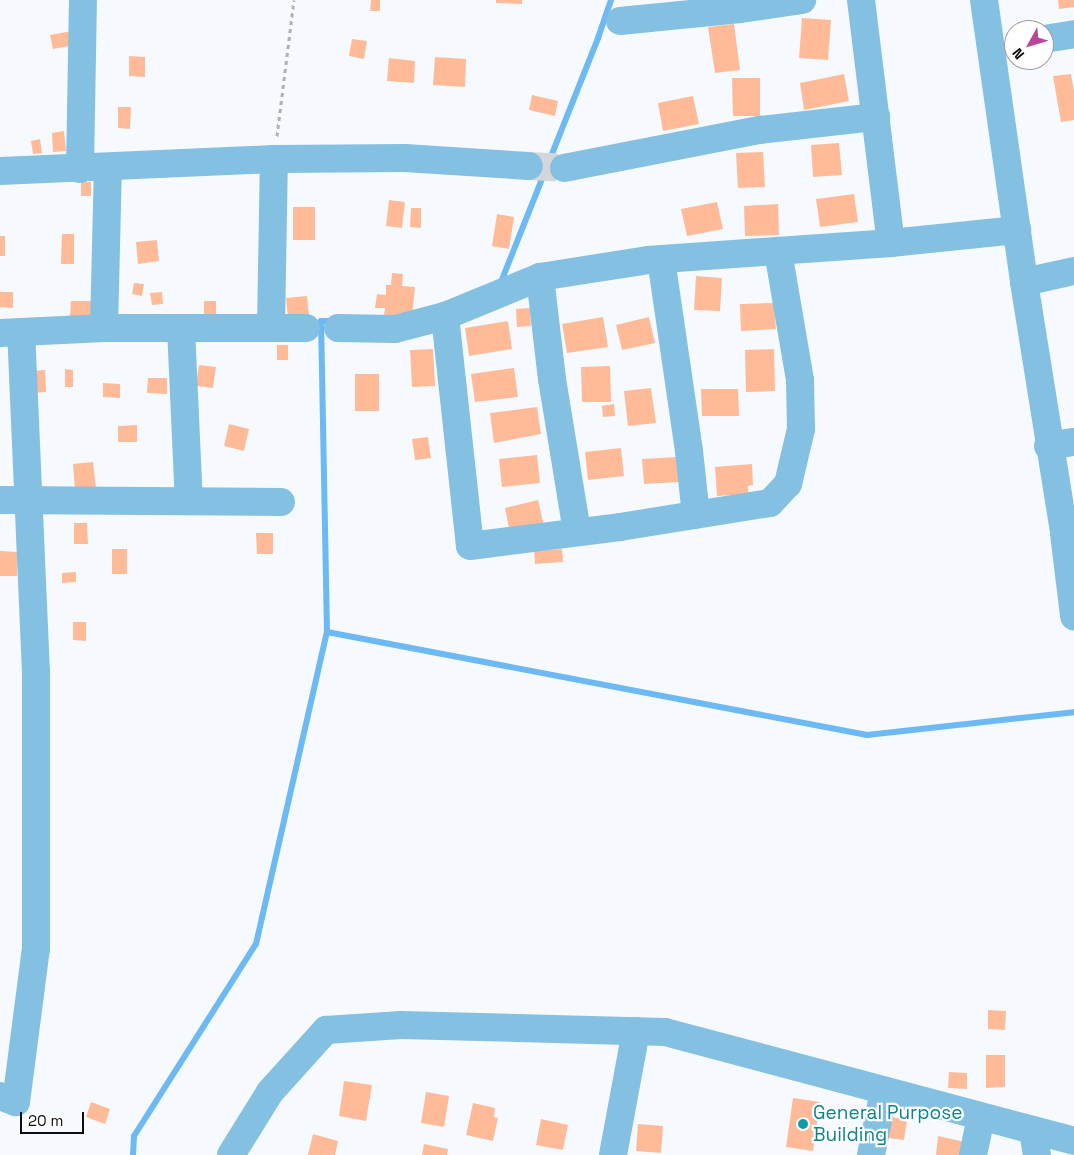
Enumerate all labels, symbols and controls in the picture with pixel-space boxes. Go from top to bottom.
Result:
north arrow [1004,20,1054,70]
text: N [1008,45,1028,63]
scale bar [22,1102,86,1134]
place label: General Purpose Building [813,1102,962,1146]
text: 20 m [28,1111,63,1130]
marker: General Purpose Building [797,1118,809,1130]

